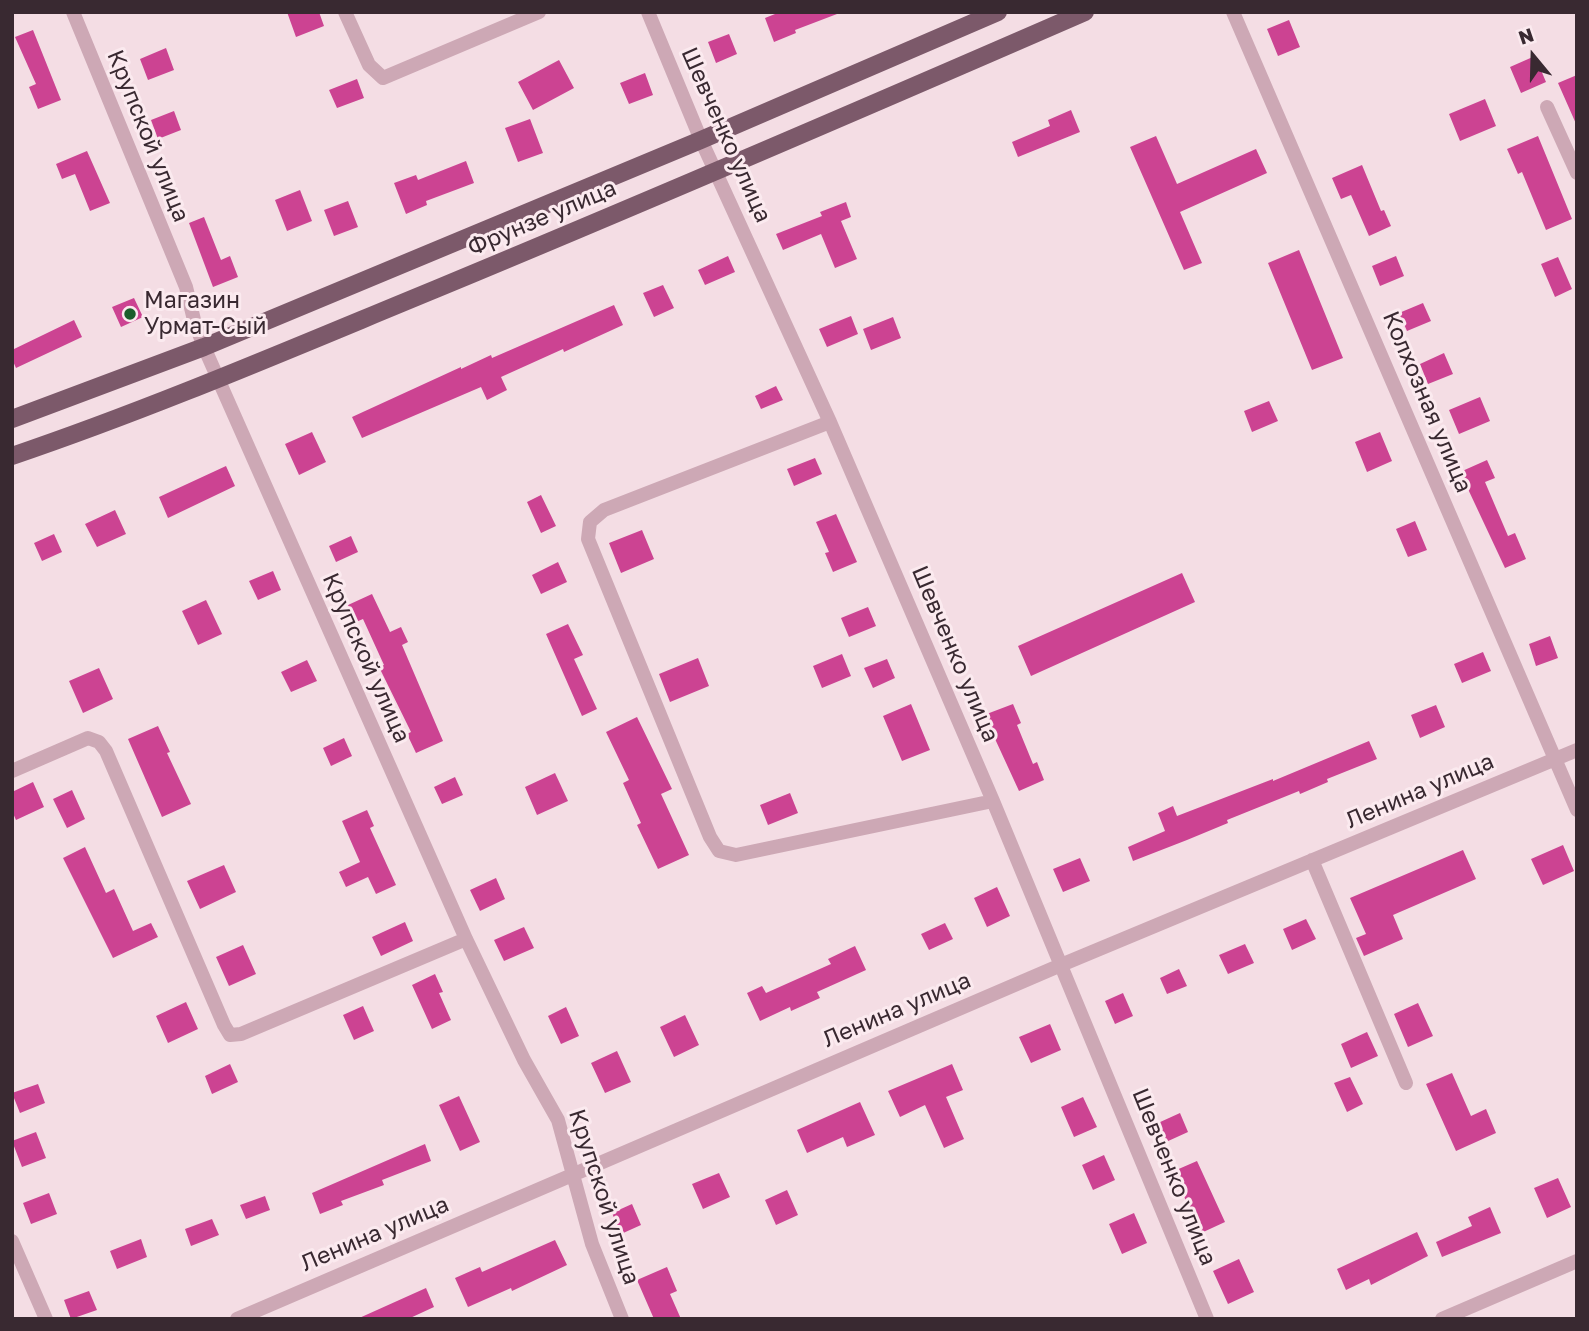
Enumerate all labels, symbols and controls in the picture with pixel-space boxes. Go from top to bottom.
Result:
north arrow [1498,21,1568,91]
text: N [1515,22,1537,49]
street label: Шевченко улица [675,43,777,227]
street label: Крупской улица [101,46,195,226]
street label: Фрунзе улица [463,174,621,262]
place label: Магазин Урмат-Сый [144,287,267,341]
marker: Магазин Урмат-Сый [122,306,138,322]
street label: Колхозная улица [1376,307,1478,497]
street label: Шевченко улица [905,562,1005,746]
street label: Крупской улица [316,569,416,747]
street label: Ленина улица [1342,747,1498,835]
street label: Ленина улица [819,966,975,1054]
street label: Шевченко улица [1126,1084,1222,1270]
street label: Крупской улица [563,1106,645,1288]
street label: Ленина улица [297,1190,453,1278]

